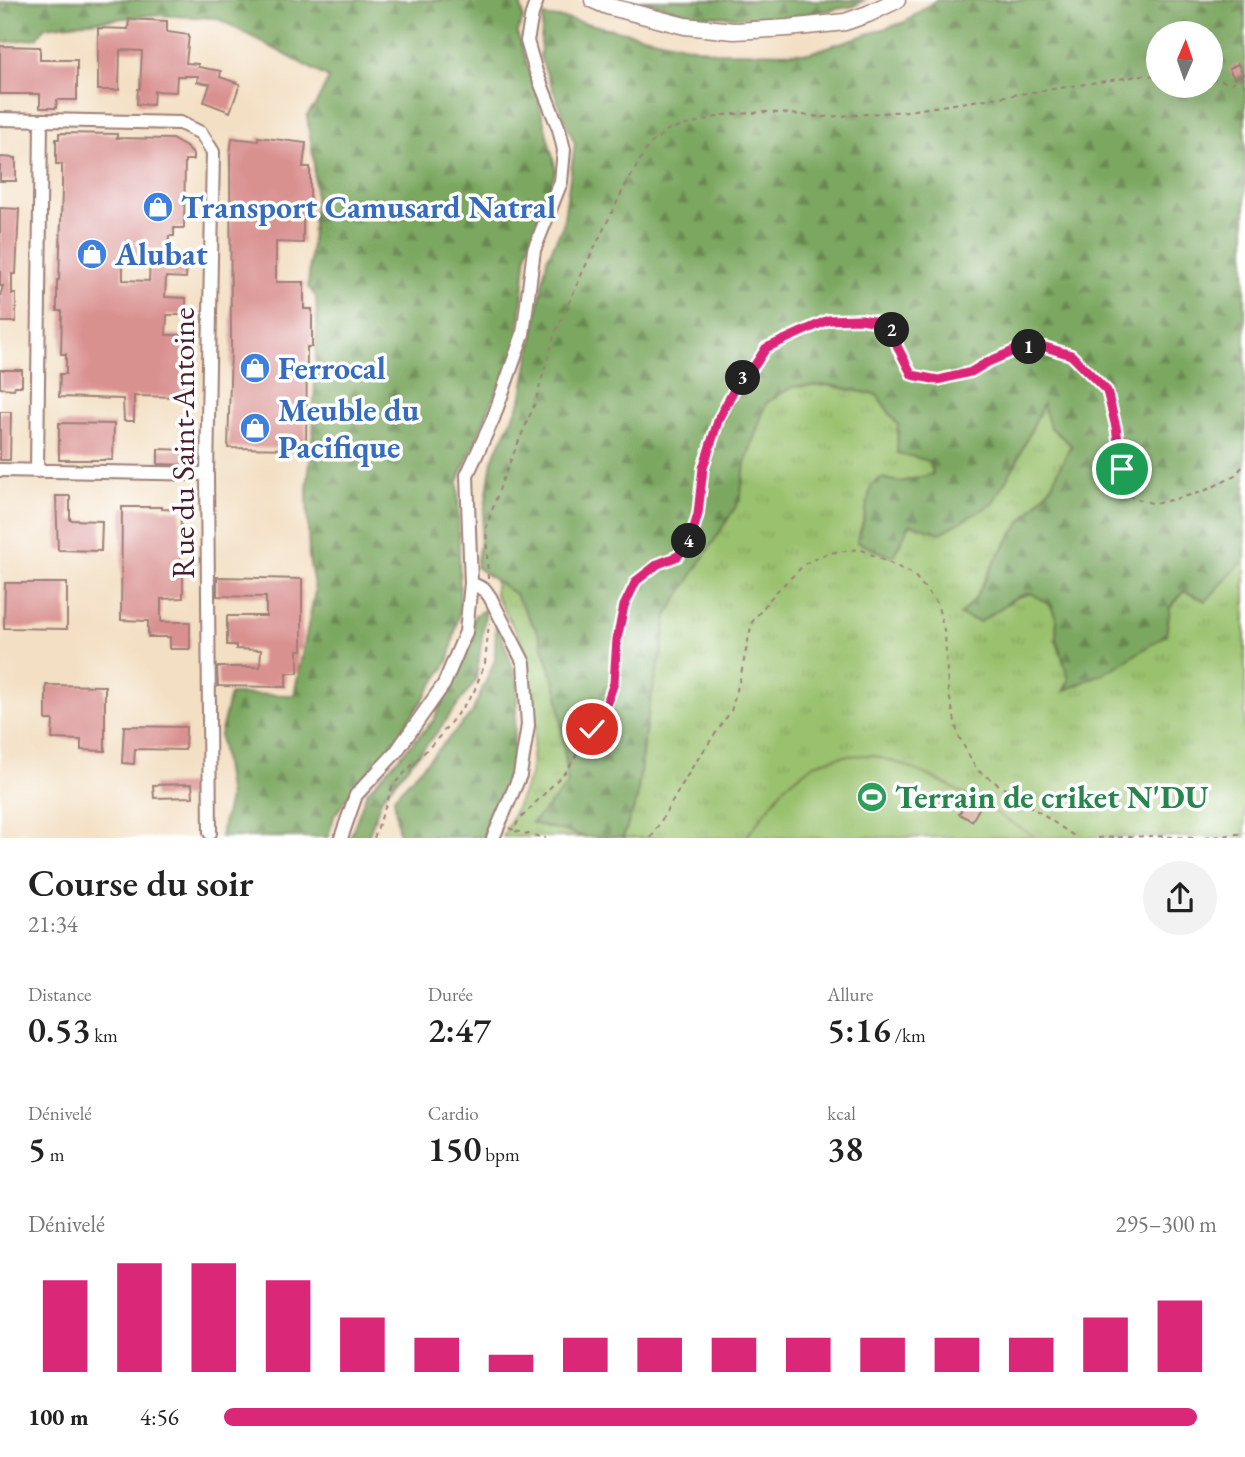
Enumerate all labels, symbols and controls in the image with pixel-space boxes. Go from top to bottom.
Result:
north arrow [1146,21,1223,98]
map controls [1146,21,1223,98]
place label: Transport Camusard Natral [181,186,556,228]
shop icon: Transport Camusard Natral [141,190,175,224]
place label: Alubat [114,233,208,275]
shop icon: Alubat [75,237,109,271]
street label: Rue du Saint-Antoine [162,307,204,579]
pin: 2 [874,312,910,348]
text: 2 [886,317,897,342]
pin: 1 [1012,330,1046,364]
text: 1 [1023,334,1034,359]
place label: Ferrocal [278,347,386,389]
shop icon: Ferrocal [238,351,272,385]
pin: 3 [726,360,760,396]
text: 3 [737,365,748,390]
place label: Meuble du Pacifique [278,389,420,468]
shop icon: Meuble du Pacifique [238,411,272,445]
pin [1092,439,1152,499]
icon: arrive [1103,450,1141,488]
pin: 4 [672,524,706,558]
text: 4 [683,528,694,553]
pin [562,699,622,759]
icon: check [573,710,611,748]
place label: Terrain de criket N'DU [895,776,1209,818]
sports icon: Terrain de criket N'DU [855,780,889,814]
text: Course du soir [28,858,254,907]
button: share [1143,861,1217,935]
text: 21:34 [28,909,78,939]
text: Distance [28,982,91,1007]
text: Durée [428,982,473,1007]
text: Allure [827,982,873,1007]
text: 0.53 [28,1007,90,1052]
text: 2:47 [428,1007,491,1052]
text: 5:16 [827,1007,891,1052]
text: km [90,1023,118,1048]
text: /km [891,1023,926,1048]
text: Dénivelé [28,1101,92,1126]
text: Cardio [428,1101,479,1126]
text: kcal [827,1101,856,1126]
text: 5 [28,1126,46,1171]
text: 150 [428,1126,482,1171]
text: 38 [827,1126,863,1171]
text: m [46,1142,65,1167]
text: bpm [482,1142,520,1167]
text: Dénivelé [28,1209,105,1239]
text: 295–300 m [1116,1209,1217,1239]
text: 100 m [28,1402,89,1432]
text: 4:56 [140,1402,179,1432]

